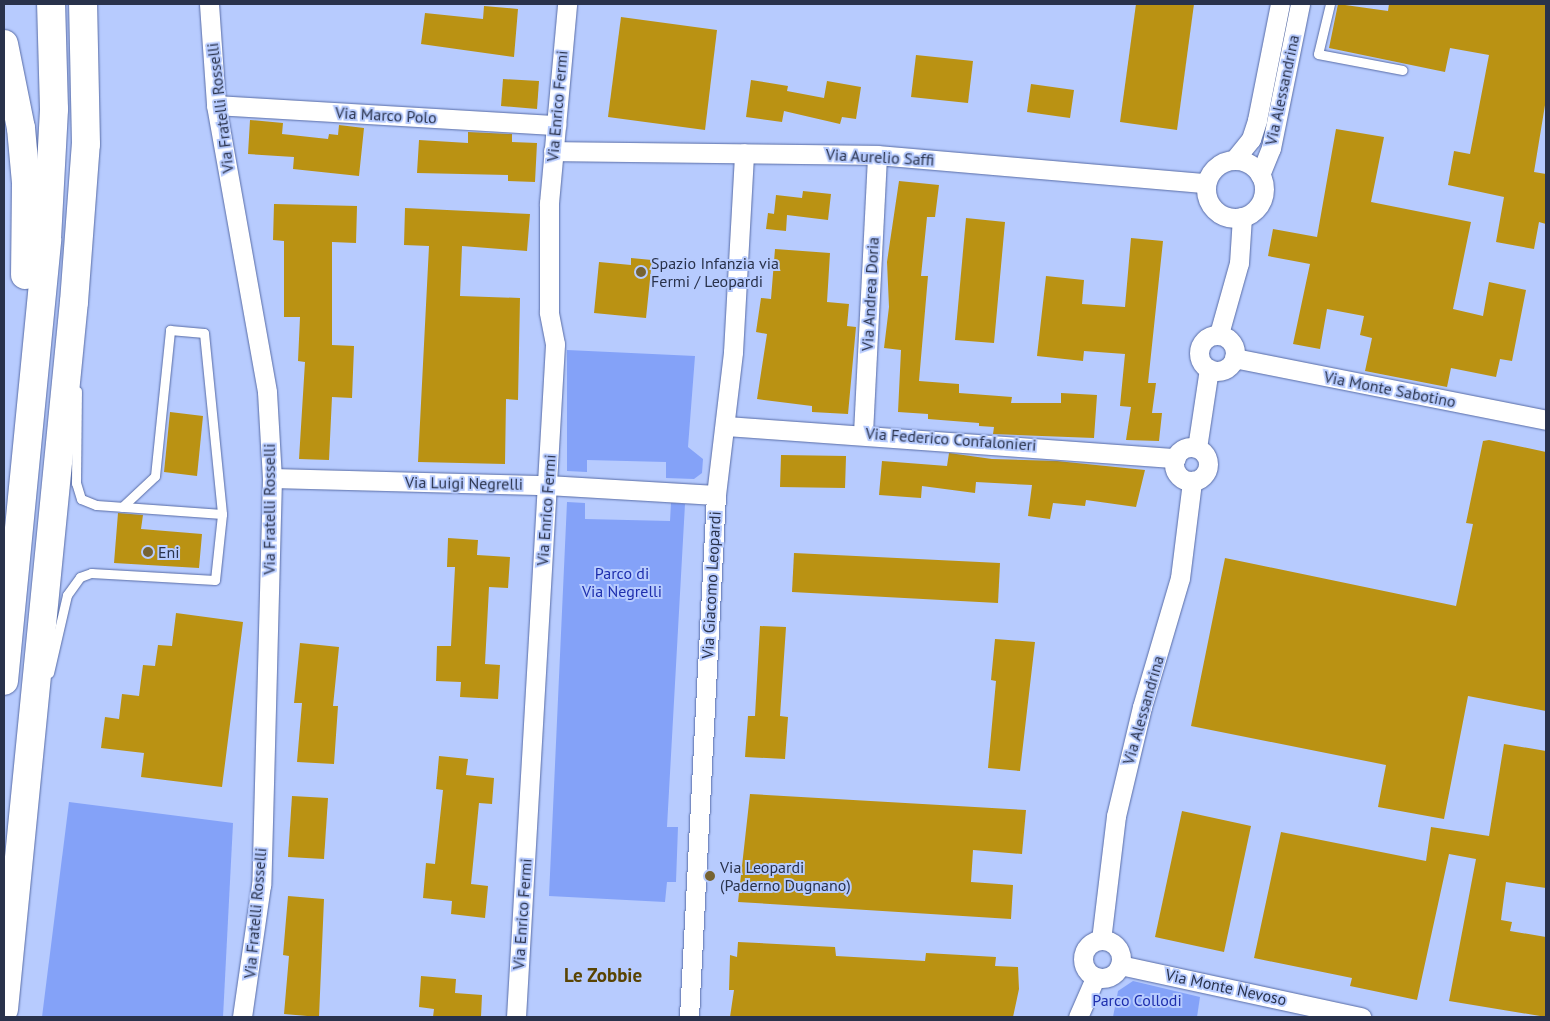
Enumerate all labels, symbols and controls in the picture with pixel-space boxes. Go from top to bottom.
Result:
street label: Via Alessandrina [1261,33,1303,147]
street label: Via Fratelli Rosselli [202,42,238,174]
street label: Via Enrico Fermi [543,50,571,162]
street label: Via Marco Polo [335,103,437,127]
street label: Via Aurelio Saffi [825,145,935,169]
street label: Via Andrea Doria [857,236,883,352]
place label: Spazio Infanzia via Fermi / Leopardi [651,253,779,291]
marker: Spazio Infanzia via Fermi / Leopardi [635,266,647,278]
street label: Via Monte Sabotino [1322,367,1458,411]
street label: Via Federico Confalonieri [865,423,1037,455]
street label: Via Fratelli Rosselli [259,443,279,575]
street label: Via Enrico Fermi [533,454,559,566]
street label: Via Luigi Negrelli [405,472,523,494]
street label: Via Giacomo Leopardi [698,511,724,659]
place label: Eni [158,542,180,562]
marker: Eni [142,546,154,558]
park label: Parco di Via Negrelli [582,563,662,601]
street label: Via Alessandrina [1118,653,1168,767]
street label: Via Fratelli Rosselli [240,847,270,979]
place label: Via Leopardi (Paderno Dugnano) [720,857,851,895]
street label: Via Enrico Fermi [509,858,535,970]
marker: Via Leopardi (Paderno Dugnano) [704,870,716,882]
district label: Le Zobbie [564,965,642,987]
street label: Via Monte Nevoso [1164,965,1288,1009]
park label: Parco Collodi [1092,990,1182,1010]

